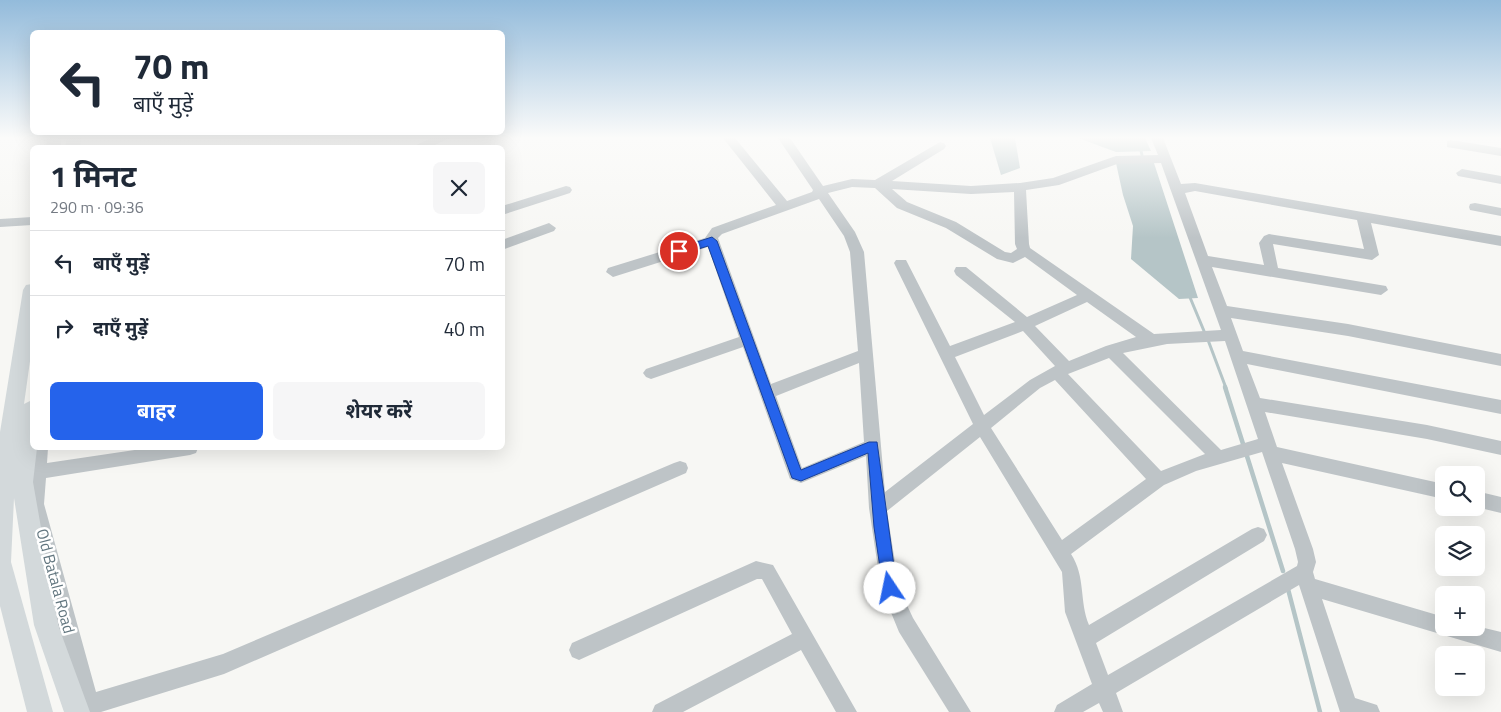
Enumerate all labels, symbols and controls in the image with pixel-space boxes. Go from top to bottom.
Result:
text: 70 m [133,39,209,93]
icon: left [50,50,115,115]
text: बाएँ मुड़ें [133,87,193,121]
text: 1 मिनट [50,153,136,199]
button: close [433,162,485,214]
text: 290 m · 09:36 [50,195,144,219]
pin [658,230,700,272]
icon: arrive [665,237,693,265]
text: बाएँ मुड़ें [93,248,149,277]
icon: left [50,249,78,277]
text: 70 m [444,249,485,278]
text: दाएँ मुड़ें [93,313,148,342]
icon: right [50,314,78,342]
text: 40 m [444,314,485,343]
button: बाहर [50,382,263,440]
button: शेयर करें [273,382,485,440]
map controls [1435,466,1485,696]
button: search [1435,466,1485,516]
street label: Old Batala Road [30,526,82,636]
button: layers [1435,526,1485,576]
position arrow [863,561,915,613]
button: + [1435,586,1485,636]
button: − [1435,646,1485,696]

